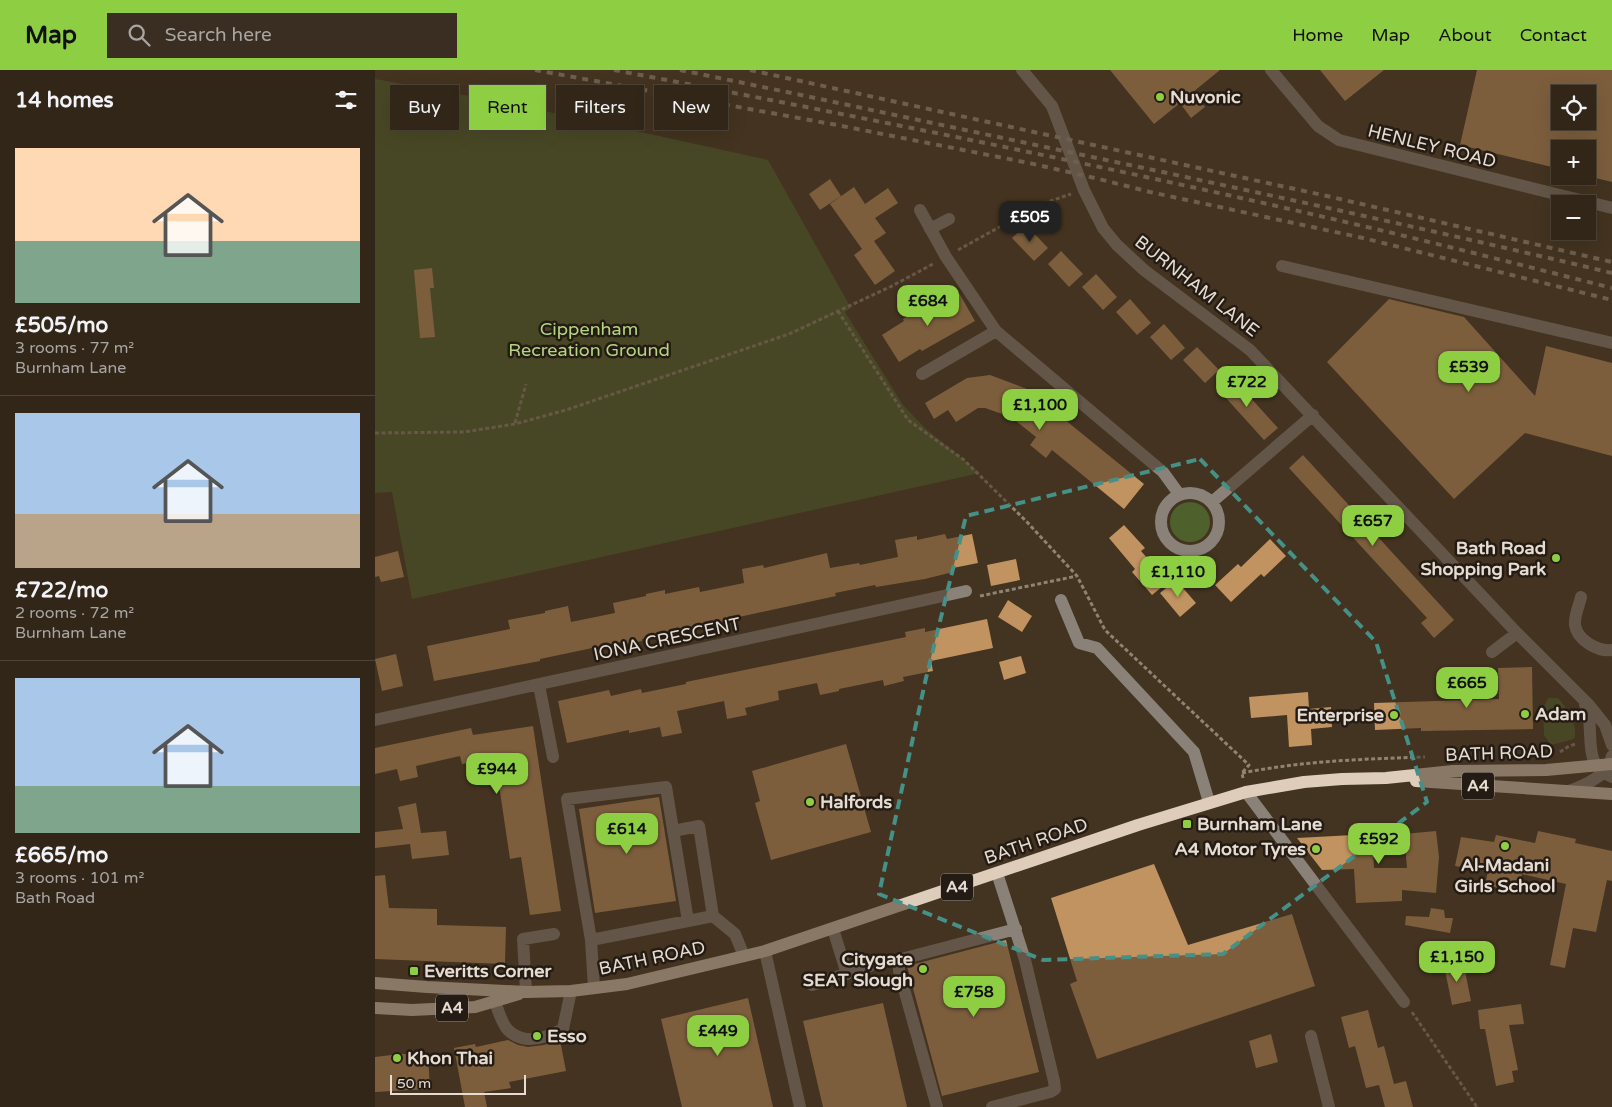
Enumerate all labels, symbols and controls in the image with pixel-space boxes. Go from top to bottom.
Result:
search box [107,13,457,58]
text: Map [25,21,77,50]
icon: search [125,21,153,49]
text: Search here [165,24,272,46]
text: Home [1292,24,1343,46]
text: Map [1371,24,1410,46]
text: About [1438,24,1492,46]
text: Contact [1520,24,1587,46]
chip: Buy [390,85,459,130]
chip: Rent [469,85,546,130]
chip: Filters [556,85,644,130]
chip: New [654,85,728,130]
map controls [1551,85,1596,240]
button: locate [1551,85,1596,130]
icon: filters [332,86,360,114]
place label: Nuvonic [1170,86,1241,108]
text: 14 homes [15,88,114,113]
marker: Nuvonic [1154,91,1166,103]
street label: HENLEY ROAD [1365,119,1499,173]
button: + [1551,140,1596,185]
icon: home [143,180,233,270]
button: − [1551,195,1596,240]
pin: £505 [1000,200,1060,243]
text: £505 [1010,207,1050,227]
street label: BURNHAM LANE [1130,231,1264,341]
pin: £684 [898,284,958,327]
text: £684 [908,291,948,311]
text: £505/mo [15,313,108,338]
park label: Cippenham Recreation Ground [508,318,670,361]
text: 3 rooms · 77 m² [15,338,134,358]
pin: £539 [1439,350,1499,393]
text: £539 [1449,357,1489,377]
text: Burnham Lane [15,358,126,378]
pin: £722 [1217,366,1277,408]
text: £722 [1227,372,1267,392]
pin: £1,100 [999,388,1081,431]
text: £1,100 [1013,395,1067,415]
icon: home [143,446,233,536]
pin: £657 [1343,504,1403,547]
text: £657 [1353,511,1393,531]
place label: Bath Road Shopping Park [1421,537,1546,580]
marker: Bath Road Shopping Park [1550,552,1562,564]
pin: £1,110 [1137,556,1219,598]
text: £1,110 [1151,562,1205,582]
text: £722/mo [15,578,108,603]
text: 2 rooms · 72 m² [15,603,134,623]
street label: IONA CRESCENT [592,613,742,665]
text: Burnham Lane [15,623,126,643]
pin: £665 [1437,666,1497,709]
text: £665 [1447,673,1487,693]
place label: Adam [1535,703,1586,725]
place label: Enterprise [1297,704,1384,726]
marker: Adam [1519,708,1531,720]
marker: Enterprise [1388,709,1400,721]
icon: home [143,711,233,801]
street label: BATH ROAD [1445,740,1553,766]
pin: £944 [467,752,527,795]
text: £944 [477,759,517,779]
road number: A4 [1462,772,1494,799]
place label: Halfords [820,791,892,813]
marker: Halfords [804,796,816,808]
pin: £614 [597,812,657,855]
street label: BATH ROAD [981,813,1091,869]
place label: Burnham Lane [1197,813,1322,835]
marker: Burnham Lane [1181,818,1193,830]
text: £614 [607,819,647,839]
pin: £592 [1349,822,1409,865]
text: £592 [1359,829,1399,849]
place label: A4 Motor Tyres [1175,838,1306,860]
marker: Al-Madani Girls School [1499,840,1511,852]
text: £665/mo [15,843,108,868]
marker: A4 Motor Tyres [1310,843,1322,855]
place label: Al-Madani Girls School [1455,854,1555,897]
text: 3 rooms · 101 m² [15,868,144,888]
road number: A4 [941,874,973,900]
text: Bath Road [15,888,95,908]
street label: BATH ROAD [597,936,707,980]
pin: £1,150 [1416,940,1498,983]
text: £1,150 [1430,947,1484,967]
place label: Citygate SEAT Slough [803,948,913,991]
place label: Everitts Corner [424,960,552,982]
marker: Citygate SEAT Slough [917,963,929,975]
marker: Everitts Corner [408,965,420,977]
pin: £758 [944,976,1004,1018]
text: £758 [954,982,994,1002]
road number: A4 [436,994,468,1021]
pin: £449 [688,1014,748,1057]
text: £449 [698,1021,738,1041]
place label: Esso [547,1025,587,1047]
marker: Esso [531,1030,543,1042]
place label: Khon Thai [407,1047,493,1069]
marker: Khon Thai [391,1052,403,1064]
scale bar [390,1072,526,1095]
text: 50 m [397,1075,431,1092]

